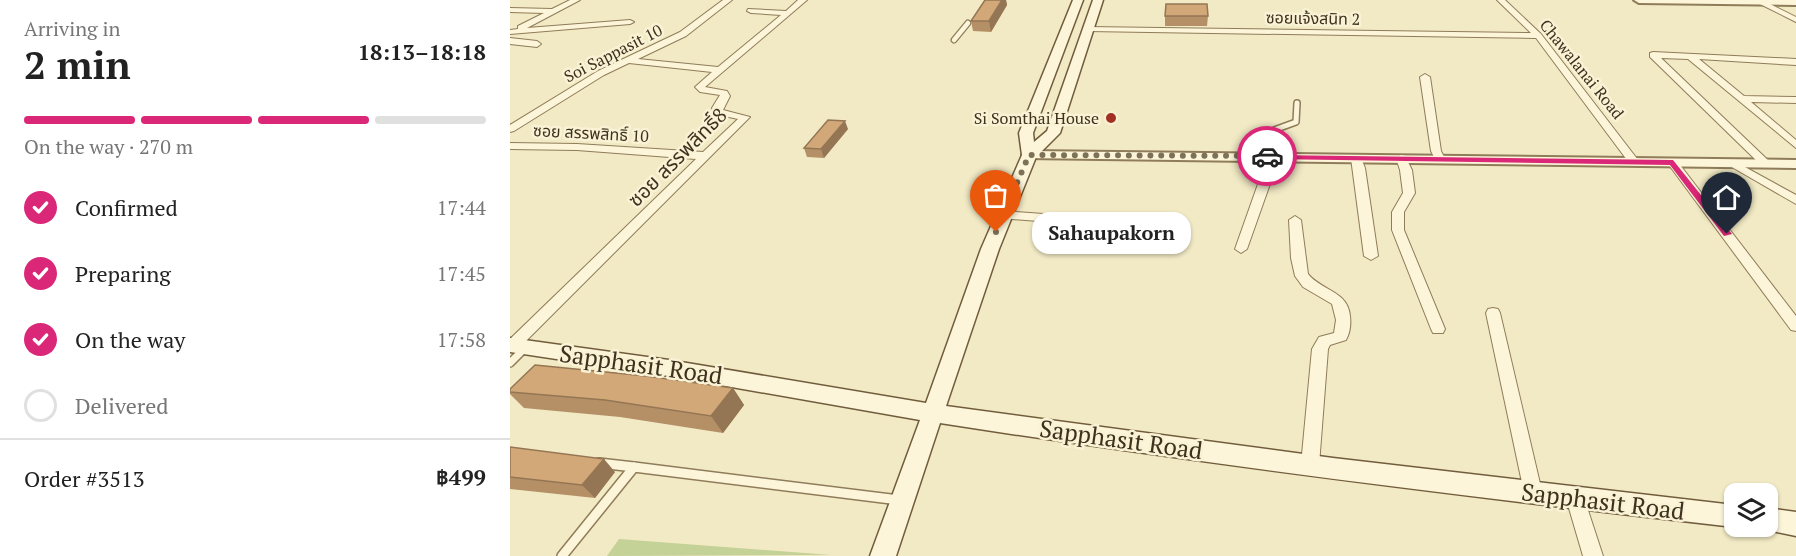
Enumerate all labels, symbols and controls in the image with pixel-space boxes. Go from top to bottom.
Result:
street label: ซอยแจ้งสนิท 2 [1266,6,1360,30]
text: Arriving in [24,15,120,42]
street label: Chawalanai Road [1535,15,1629,124]
street label: Soi Sappasit 10 [560,19,666,87]
text: 18:13–18:18 [358,37,486,66]
text: 2 min [24,38,131,90]
street label: ซอย สรรพสิทธิ์8 [622,102,732,212]
place label: Si Somthai House [974,107,1099,129]
marker: Si Somthai House [1104,111,1118,125]
street label: ซอย สรรพสิทธิ์ 10 [533,119,649,147]
courier [1237,126,1297,186]
text: On the way · 270 m [24,133,193,160]
icon: car [1251,140,1284,173]
pin [970,170,1021,232]
pin [1701,172,1752,234]
icon: bag [979,179,1012,212]
icon: home [1710,181,1743,214]
icon: check [24,191,57,224]
text: Confirmed [75,193,178,222]
text: 17:44 [437,194,486,221]
callout: Sahaupakorn [1032,211,1191,253]
text: Sahaupakorn [1048,219,1175,246]
icon: check [24,257,57,290]
text: Preparing [75,259,171,288]
text: 17:45 [437,260,486,287]
icon: check [24,323,57,356]
text: On the way [75,325,185,354]
text: 17:58 [437,326,486,353]
street label: Sapphasit Road [557,337,725,391]
text: Delivered [75,391,168,420]
street label: Sapphasit Road [1037,412,1205,466]
text: ฿499 [436,462,486,491]
text: Order #3513 [24,464,144,493]
street label: Sapphasit Road [1520,475,1686,527]
map controls [1724,483,1778,537]
button: layers [1724,483,1778,537]

